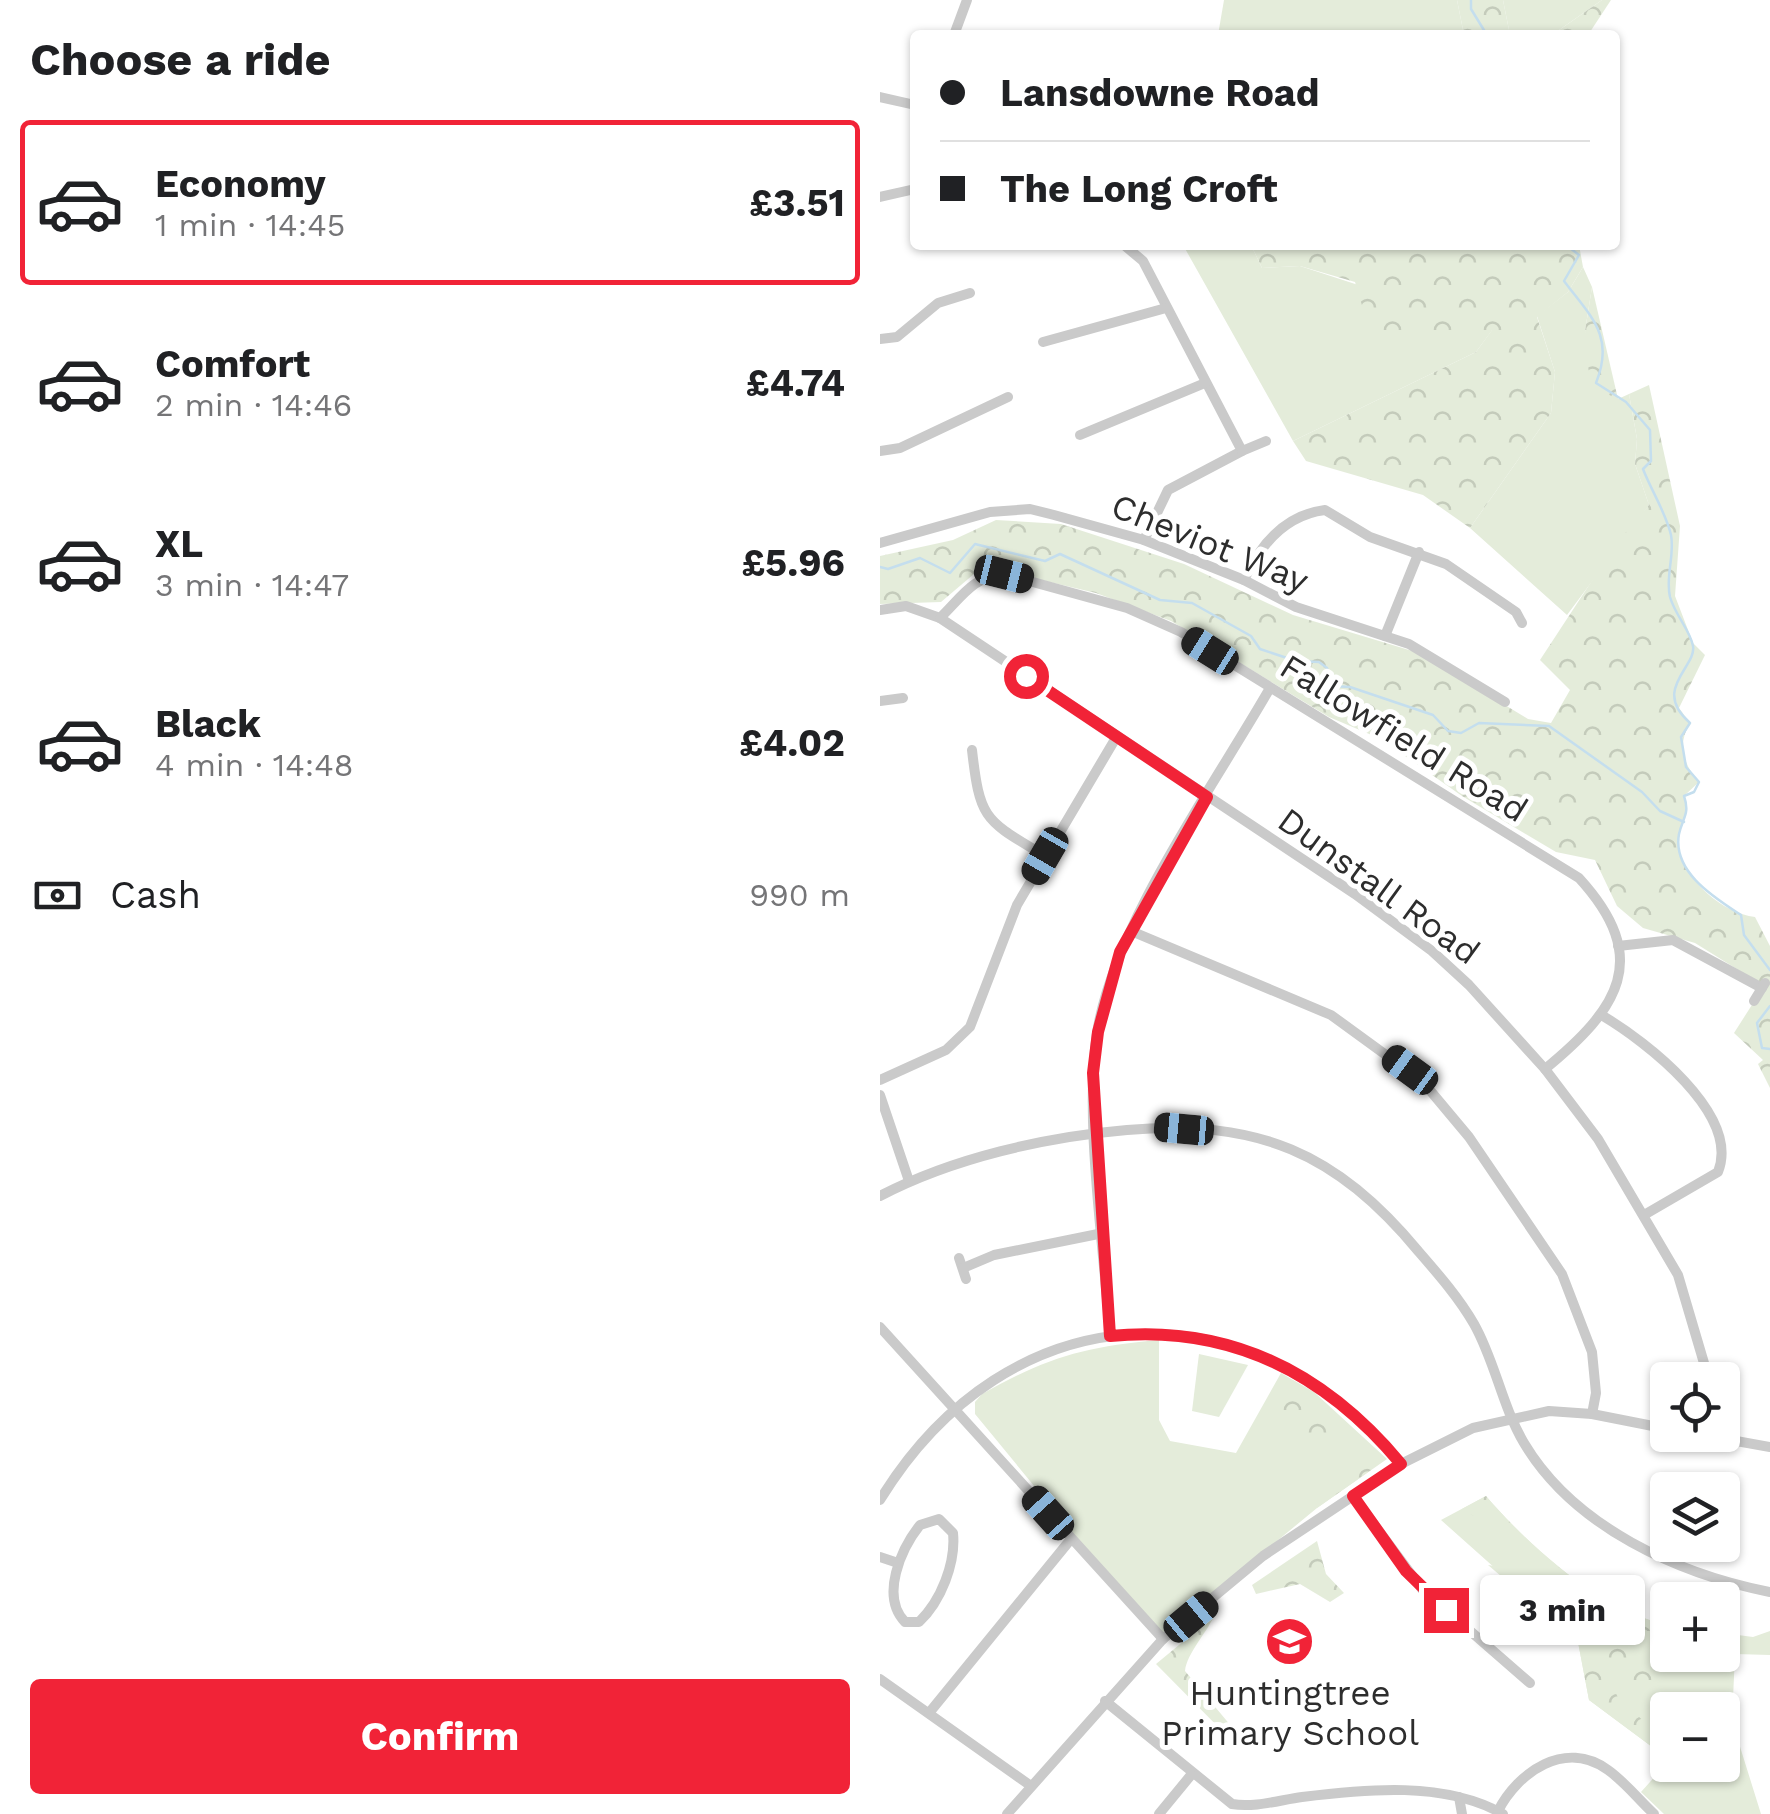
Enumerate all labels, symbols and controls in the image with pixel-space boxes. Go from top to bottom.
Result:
text: Choose a ride [30,33,330,86]
text: Lansdowne Road [1000,71,1320,115]
icon: car [35,158,125,248]
text: Economy [155,162,326,206]
text: The Long Croft [1000,167,1278,211]
text: £3.51 [749,181,845,225]
text: 1 min · 14:45 [155,206,345,244]
icon: car [35,338,125,428]
text: Comfort [155,342,310,386]
text: £4.74 [746,361,845,405]
text: 2 min · 14:46 [155,386,352,424]
street label: Cheviot Way [1106,484,1314,602]
icon: car [35,518,125,608]
text: XL [155,522,203,566]
text: £5.96 [741,541,845,585]
car [971,552,1037,596]
text: 3 min · 14:47 [155,566,349,604]
car [1177,622,1243,680]
street label: Fallowfield Road [1273,645,1535,831]
route start [1004,654,1049,699]
icon: car [35,698,125,788]
text: Black [155,702,261,746]
text: £4.02 [739,721,845,765]
text: 4 min · 14:48 [155,746,353,784]
street label: Dunstall Road [1270,799,1488,973]
car [1017,823,1073,889]
icon: cash [30,868,85,923]
text: Cash [110,873,201,917]
text: 990 m [749,876,850,914]
car [1377,1040,1443,1100]
car [1153,1111,1215,1147]
map controls [1650,1362,1740,1782]
button: locate [1650,1362,1740,1452]
button: layers [1650,1472,1740,1562]
car [1017,1481,1079,1545]
callout: 3 min [1481,1575,1646,1645]
button: + [1650,1582,1740,1672]
car [1158,1586,1224,1648]
route end [1424,1588,1469,1633]
text: 3 min [1519,1591,1606,1629]
school or university icon: Huntingtree Primary School [1264,1615,1316,1667]
place label: Huntingtree Primary School [1161,1672,1419,1754]
button: Confirm [30,1679,850,1794]
button: − [1650,1692,1740,1782]

